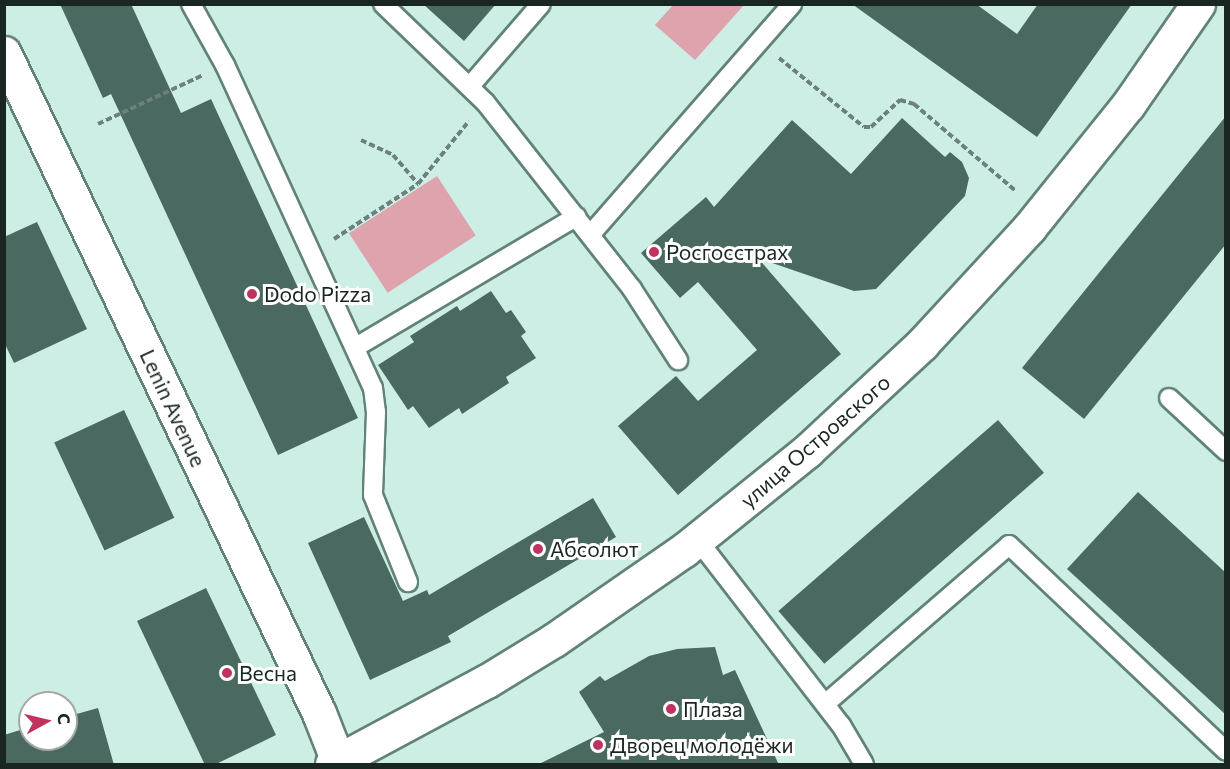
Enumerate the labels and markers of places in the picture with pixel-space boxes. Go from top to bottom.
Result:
place label: Росгосстрах [666,239,788,265]
marker: Росгосстрах [647,245,661,259]
place label: Dodo Pizza [264,281,371,307]
marker: Dodo Pizza [245,287,259,301]
place label: Абсолют [550,536,639,562]
marker: Абсолют [531,542,545,556]
place label: Весна [239,660,297,686]
marker: Весна [220,666,234,680]
place label: Плаза [683,696,743,722]
marker: Плаза [664,702,678,716]
place label: Дворец молодёжи [610,732,794,758]
marker: Дворец молодёжи [591,738,605,752]

